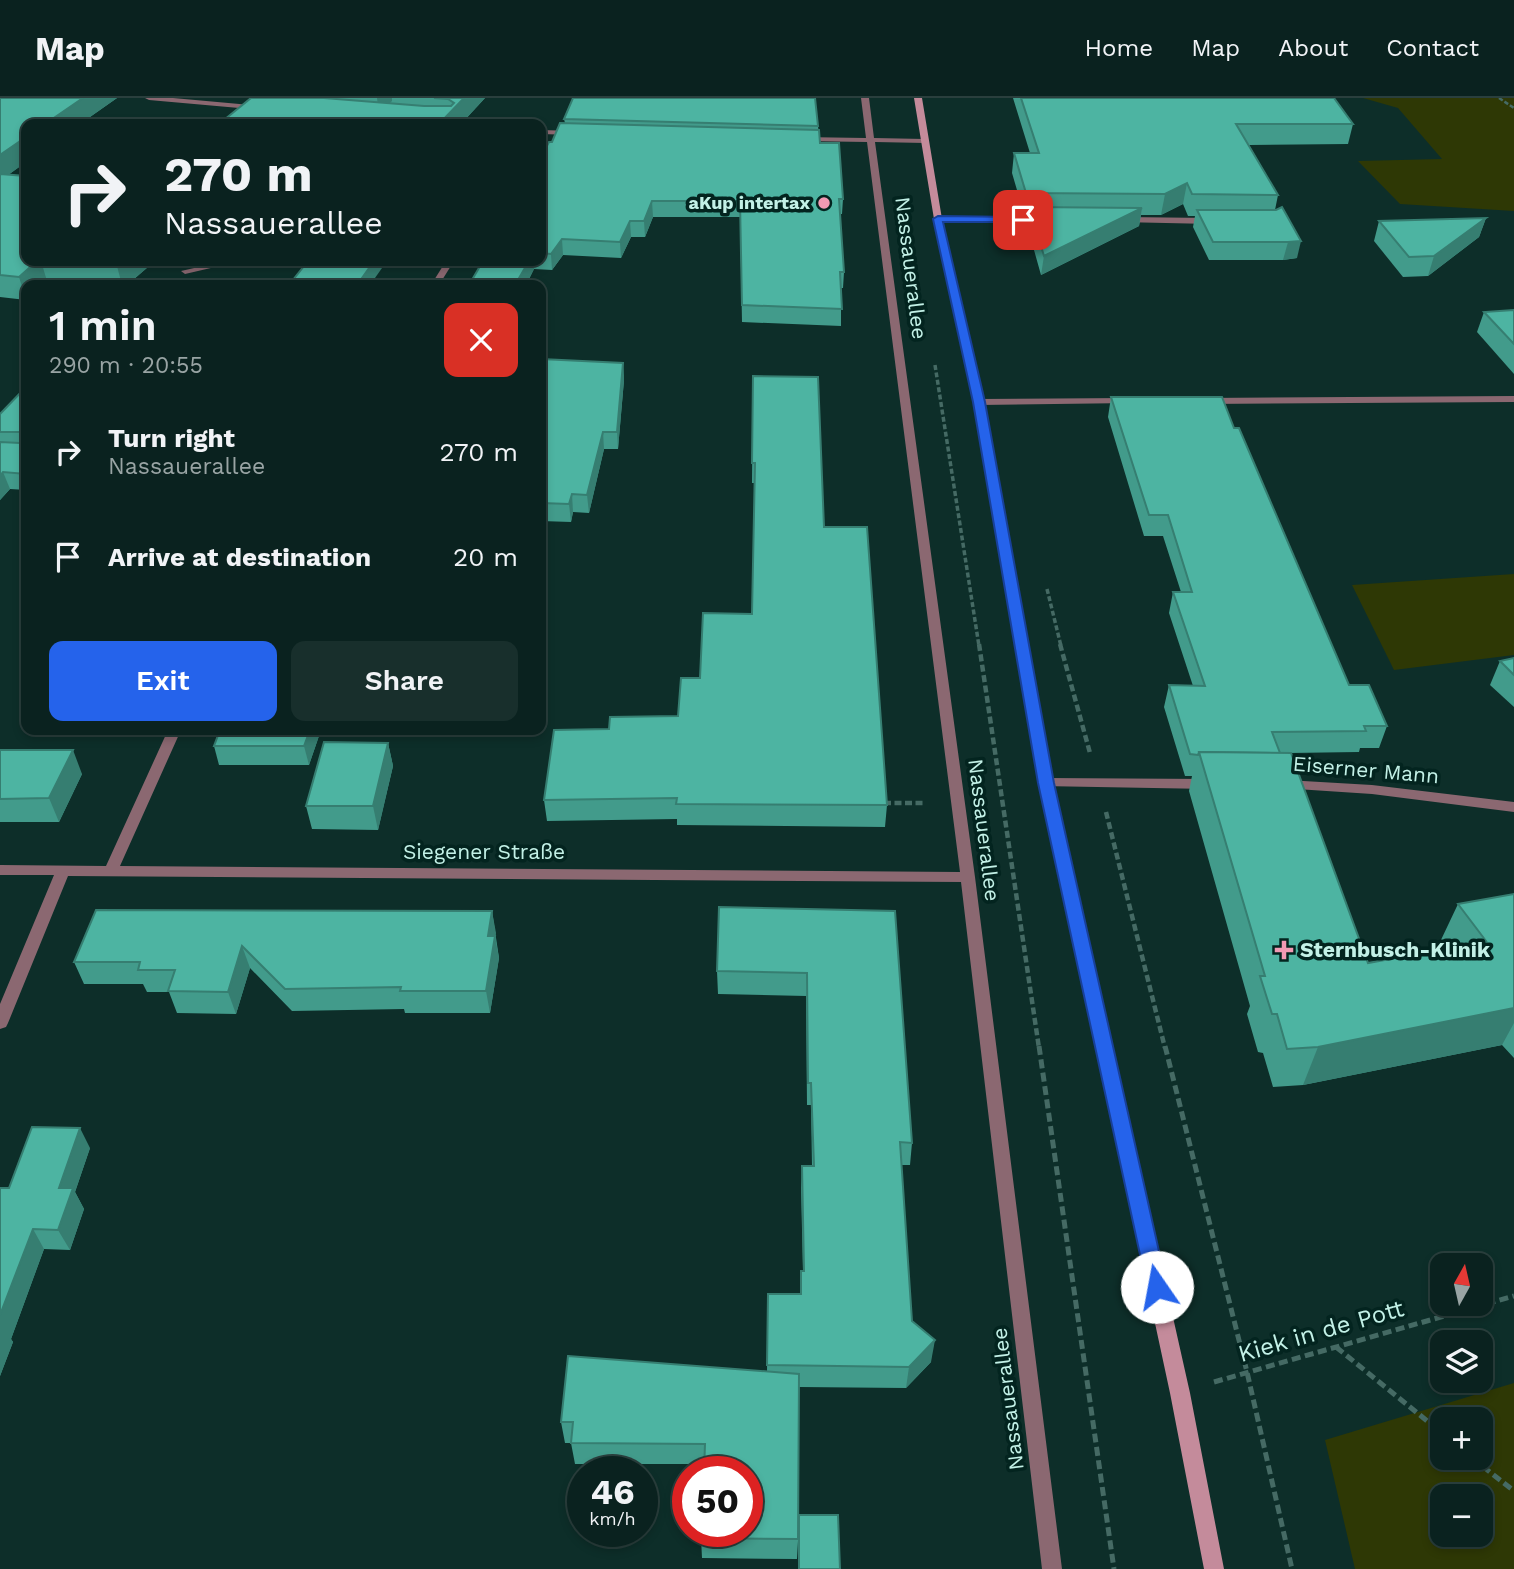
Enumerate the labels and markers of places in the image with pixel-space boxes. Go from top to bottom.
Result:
pin [993,190,1053,250]
place label: aKup intertax [689,192,810,213]
marker: aKup intertax [816,195,832,211]
place label: Sternbusch-Klinik [1300,937,1491,962]
marker: Sternbusch-Klinik [1274,940,1294,960]

